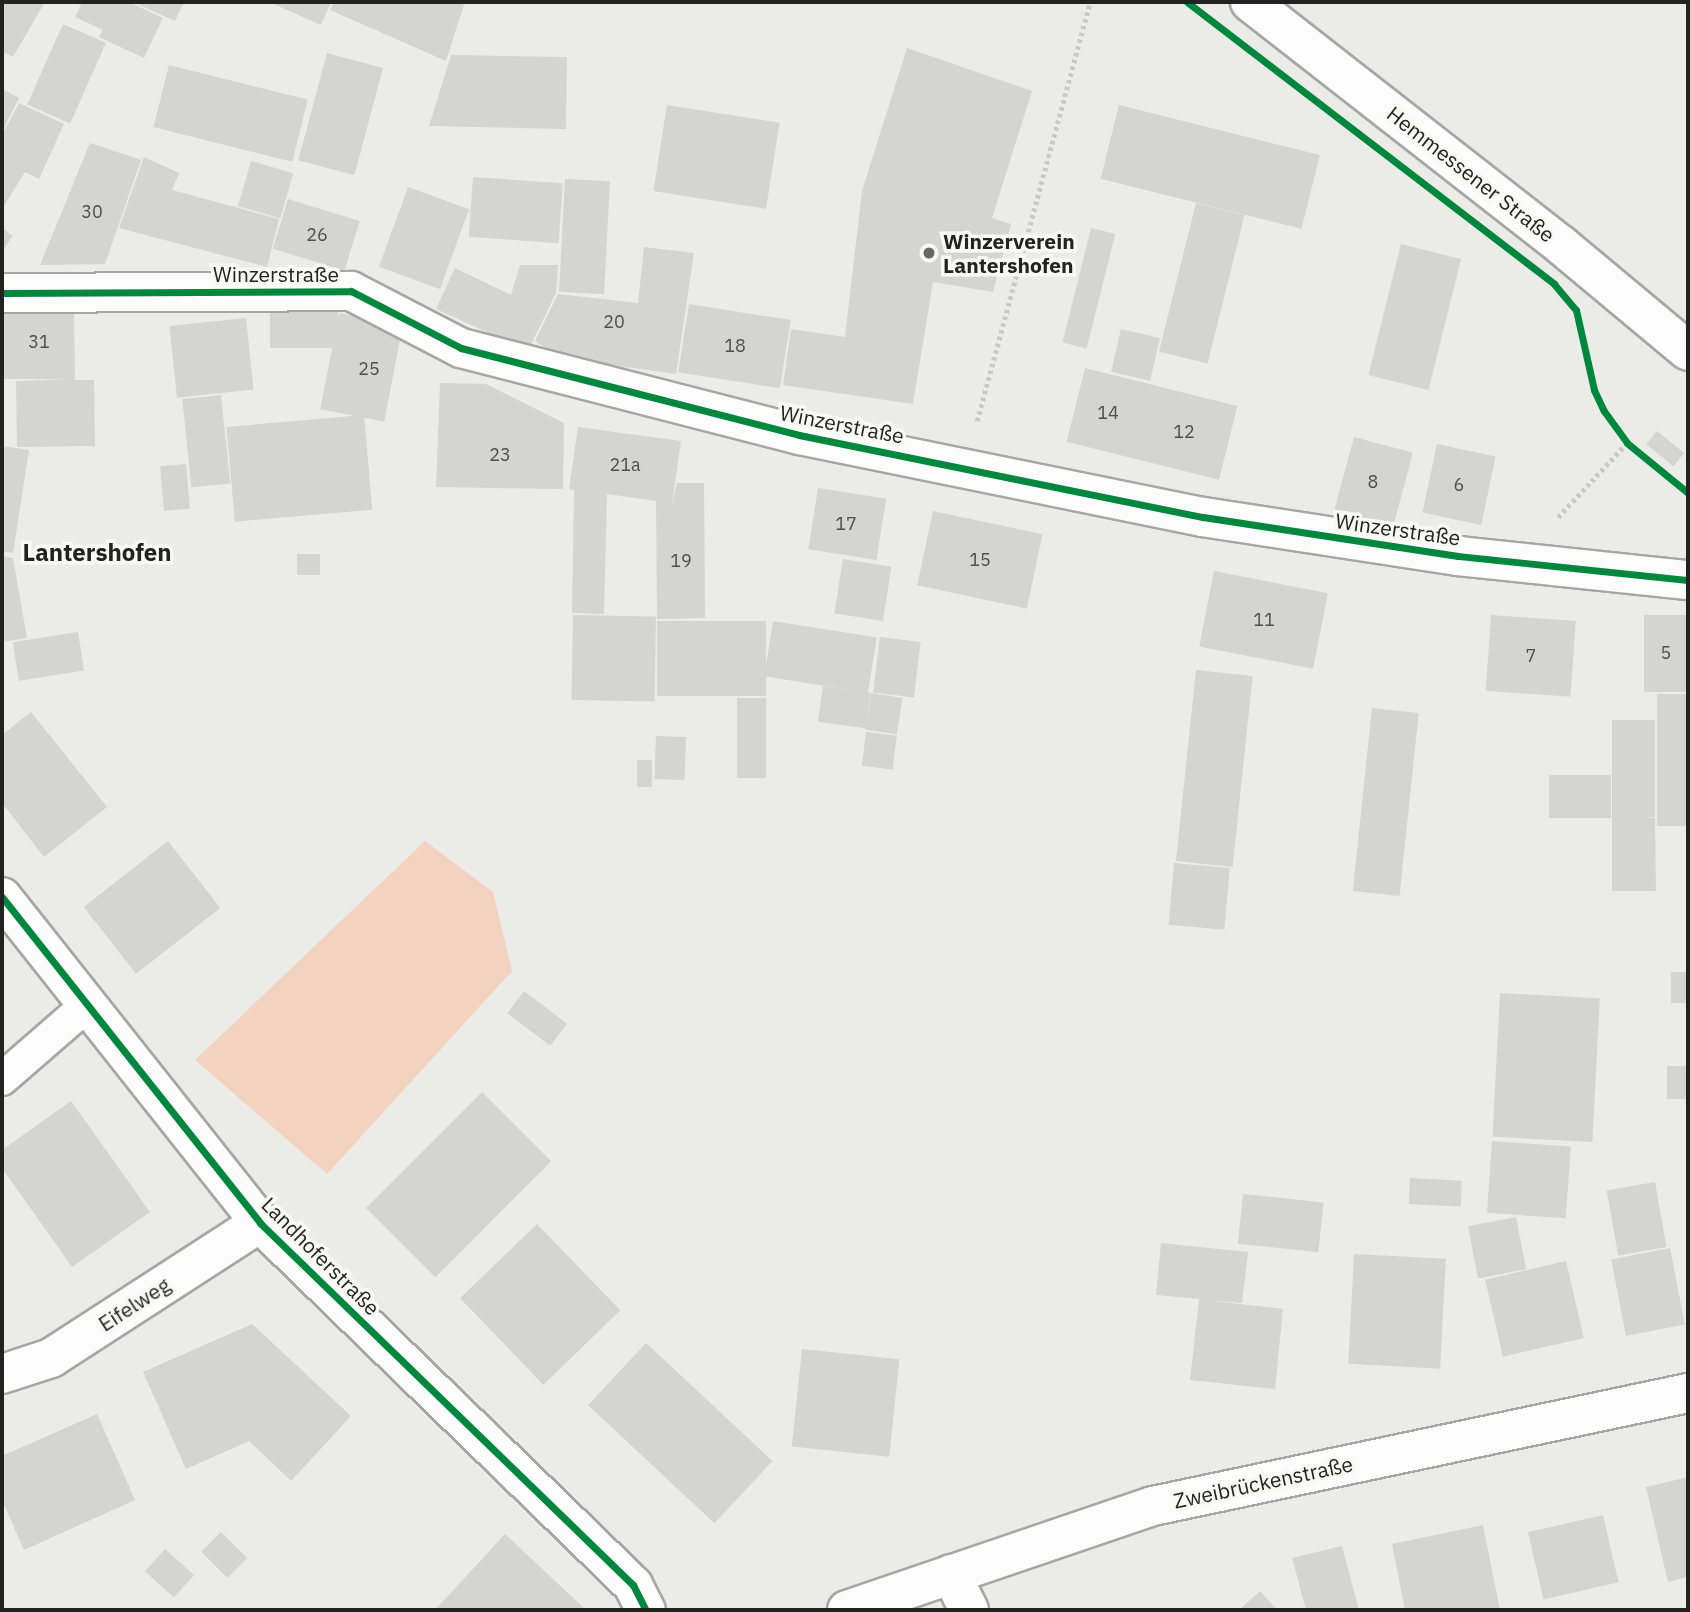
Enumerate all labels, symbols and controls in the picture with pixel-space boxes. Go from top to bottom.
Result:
street label: Hemmessener Straße [1382,101,1560,247]
house number: 30 [81,201,103,223]
house number: 26 [306,224,328,246]
place label: Winzerverein Lantershofen [943,228,1075,278]
marker: Winzerverein Lantershofen [921,245,937,261]
street label: Winzerstraße [213,261,339,287]
house number: 20 [603,311,625,333]
house number: 31 [28,331,50,353]
house number: 18 [724,335,746,357]
house number: 25 [358,358,380,380]
street label: Winzerstraße [778,400,906,448]
house number: 14 [1097,402,1119,424]
house number: 12 [1173,421,1195,443]
house number: 23 [489,444,511,466]
house number: 21a [609,454,641,476]
house number: 8 [1368,471,1378,493]
house number: 6 [1454,474,1464,496]
street label: Winzerstraße [1334,508,1462,550]
house number: 17 [835,513,857,535]
district label: Lantershofen [22,539,172,567]
house number: 15 [969,549,991,571]
house number: 19 [670,550,692,572]
house number: 11 [1253,609,1275,631]
house number: 5 [1661,642,1671,664]
house number: 7 [1526,645,1536,667]
street label: Landhoferstraße [257,1192,385,1320]
street label: Eifelweg [94,1272,174,1336]
street label: Zweibrückenstraße [1171,1451,1355,1513]

